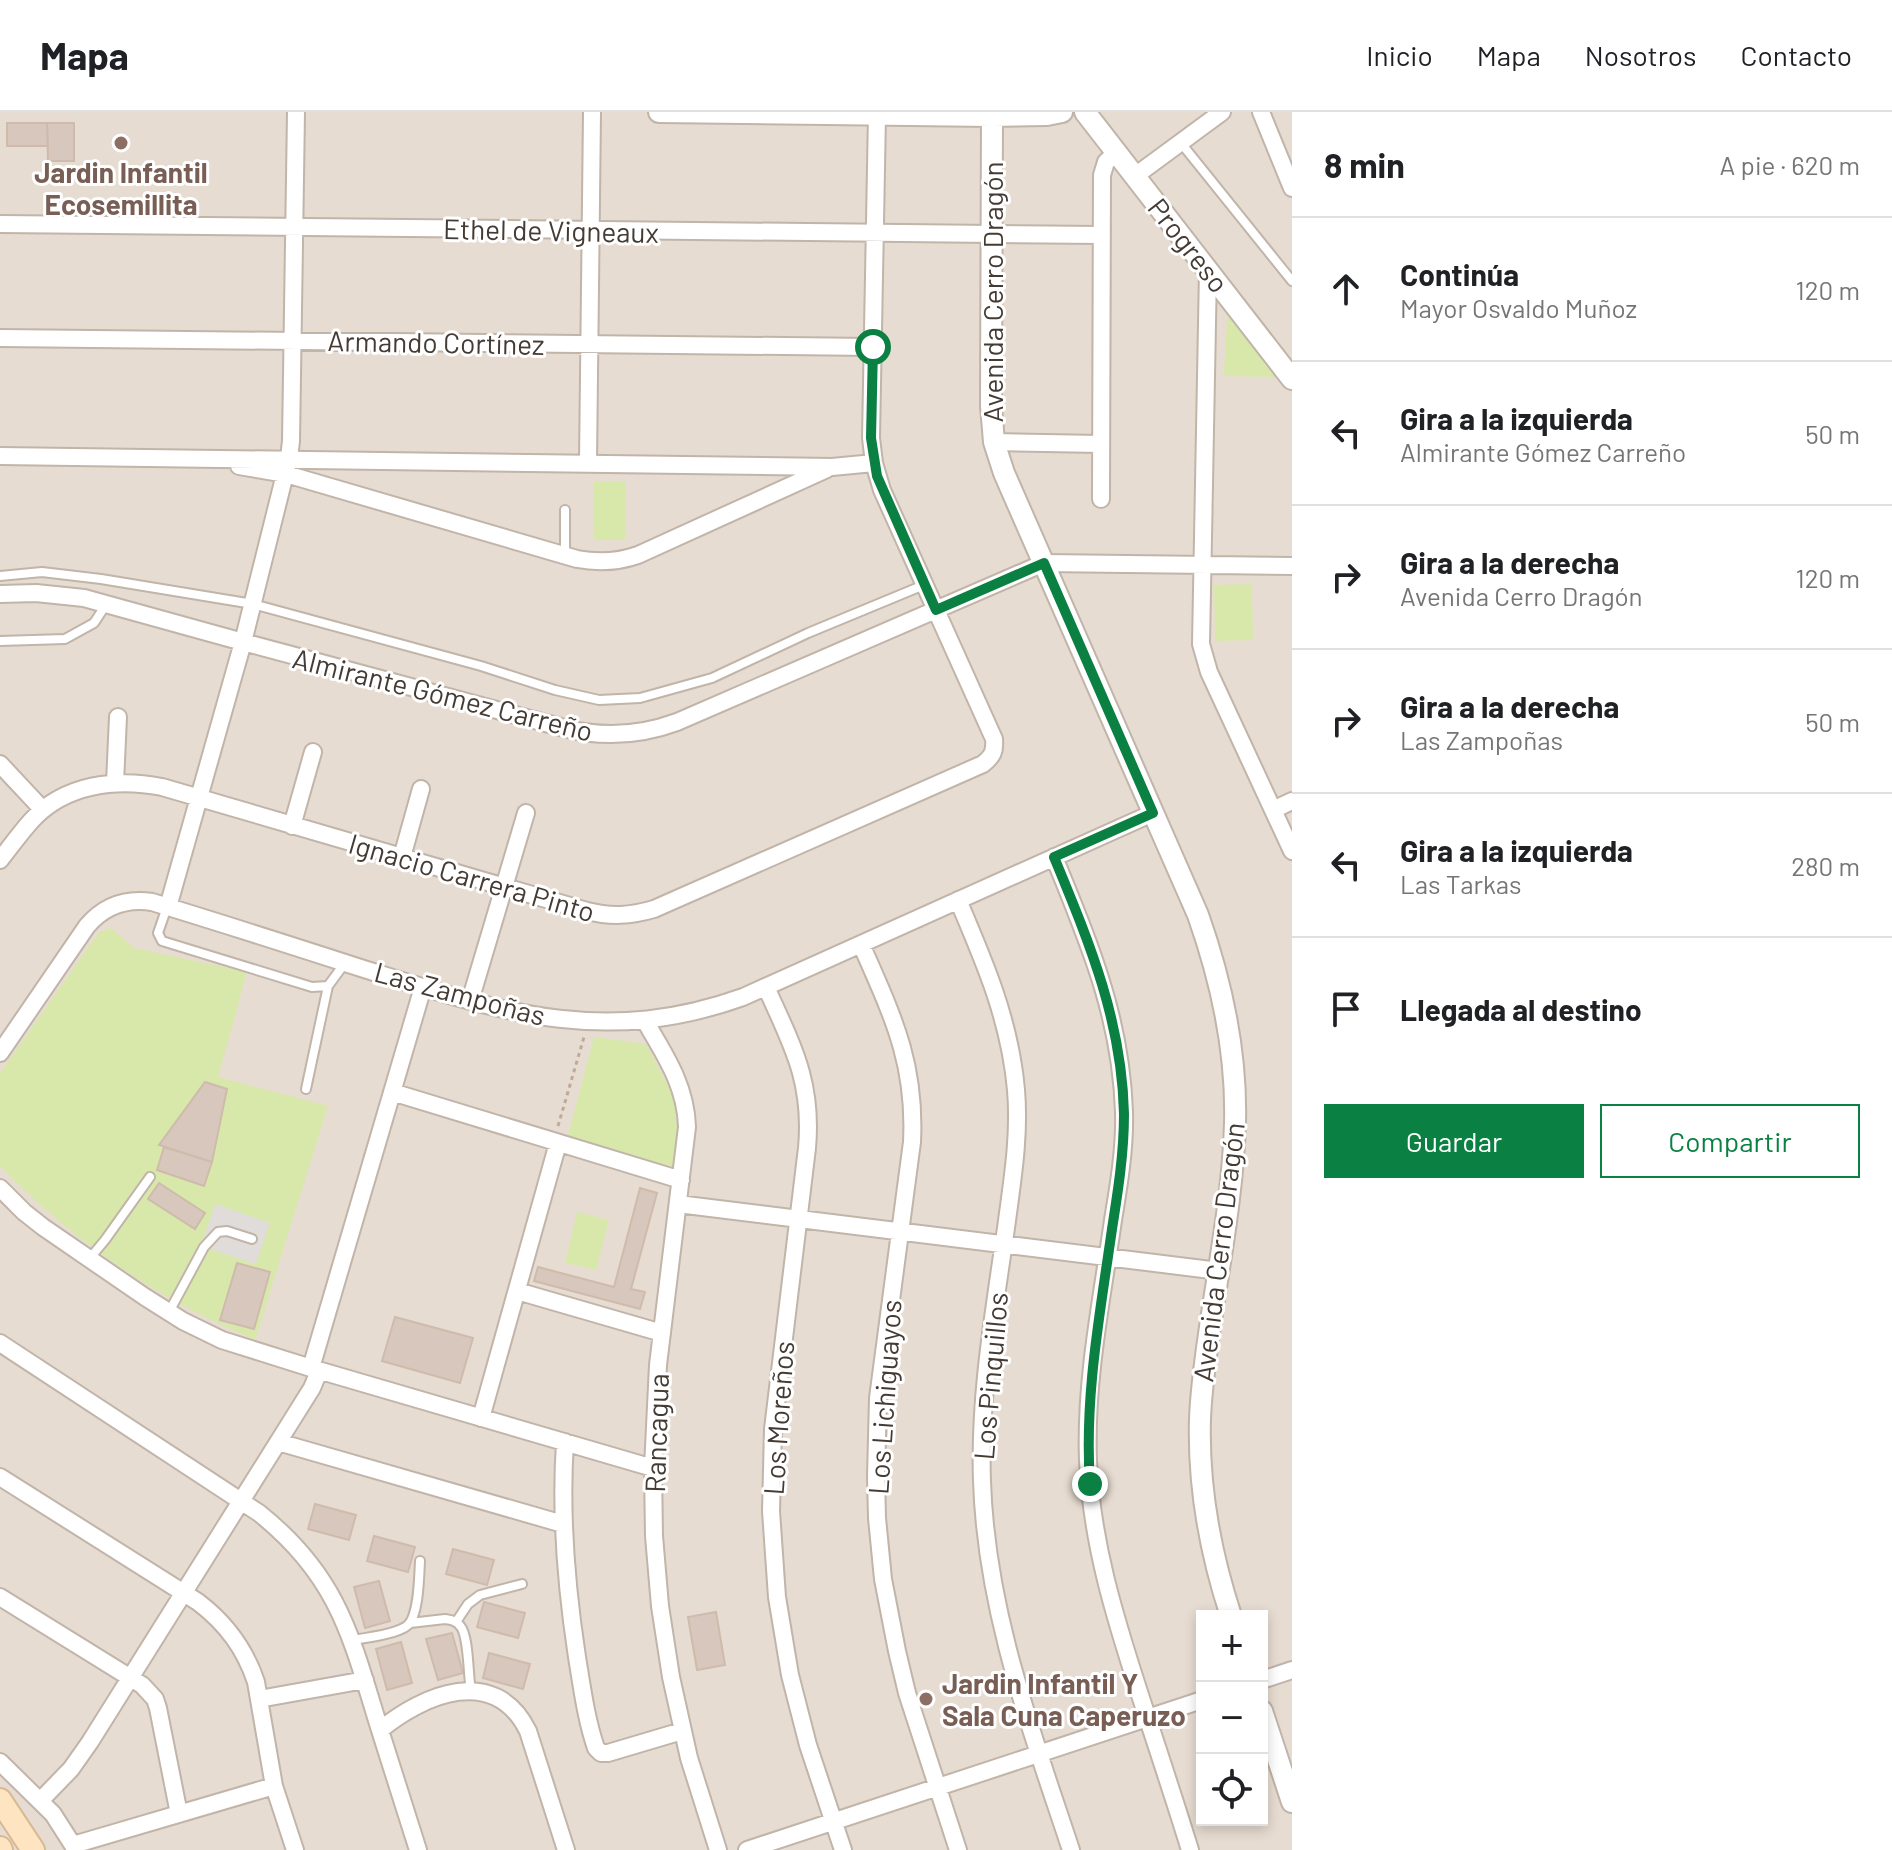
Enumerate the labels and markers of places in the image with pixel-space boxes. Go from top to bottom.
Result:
marker: Jardin Infantil Ecosemillita [112,134,130,152]
place label: Jardin Infantil Ecosemillita [34,155,208,221]
place label: Jardin Infantil Y Sala Cuna Caperuzo [942,1666,1186,1732]
marker: Jardin Infantil Y Sala Cuna Caperuzo [917,1690,935,1708]

